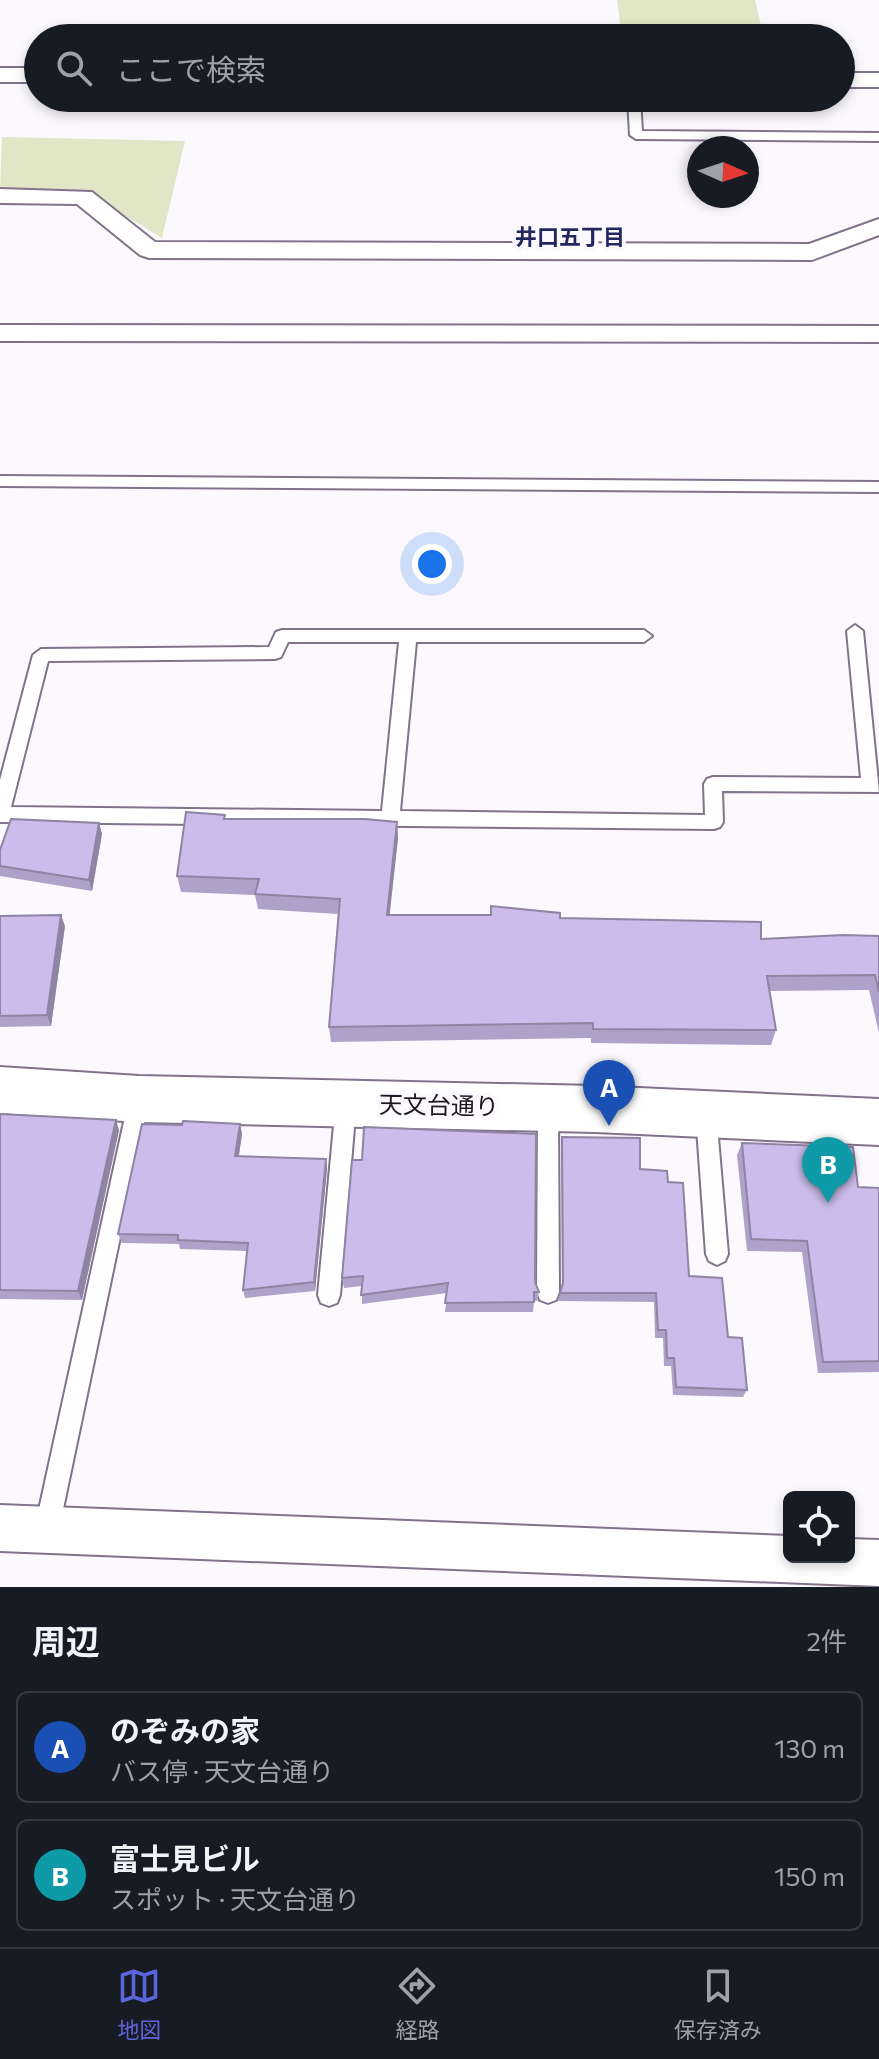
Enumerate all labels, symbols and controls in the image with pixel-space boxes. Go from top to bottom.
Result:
search box [24,24,855,112]
icon: search [52,46,96,90]
text: ここで検索 [116,50,266,87]
north arrow [687,136,759,208]
district label: 井口五丁目 [515,223,625,250]
your location [412,544,452,584]
pin: A [583,1060,635,1126]
street label: 天文台通り [379,1089,499,1120]
pin: B [802,1137,854,1203]
map controls [783,1491,855,1563]
button: locate [783,1491,855,1563]
text: 周辺 [32,1619,100,1661]
text: 2件 [807,1625,847,1656]
text: のぞみの家 [110,1711,260,1748]
text: A [51,1732,69,1763]
text: 130 m [774,1732,845,1763]
text: バス停 · 天文台通り [110,1755,334,1786]
text: 富士見ビル [110,1839,260,1876]
text: B [51,1860,69,1891]
text: 150 m [774,1860,845,1891]
text: スポット · 天文台通り [110,1883,360,1914]
tab: 地図 [117,1964,161,2044]
tab: 経路 [395,1964,440,2044]
tab: 保存済み [674,1964,762,2044]

